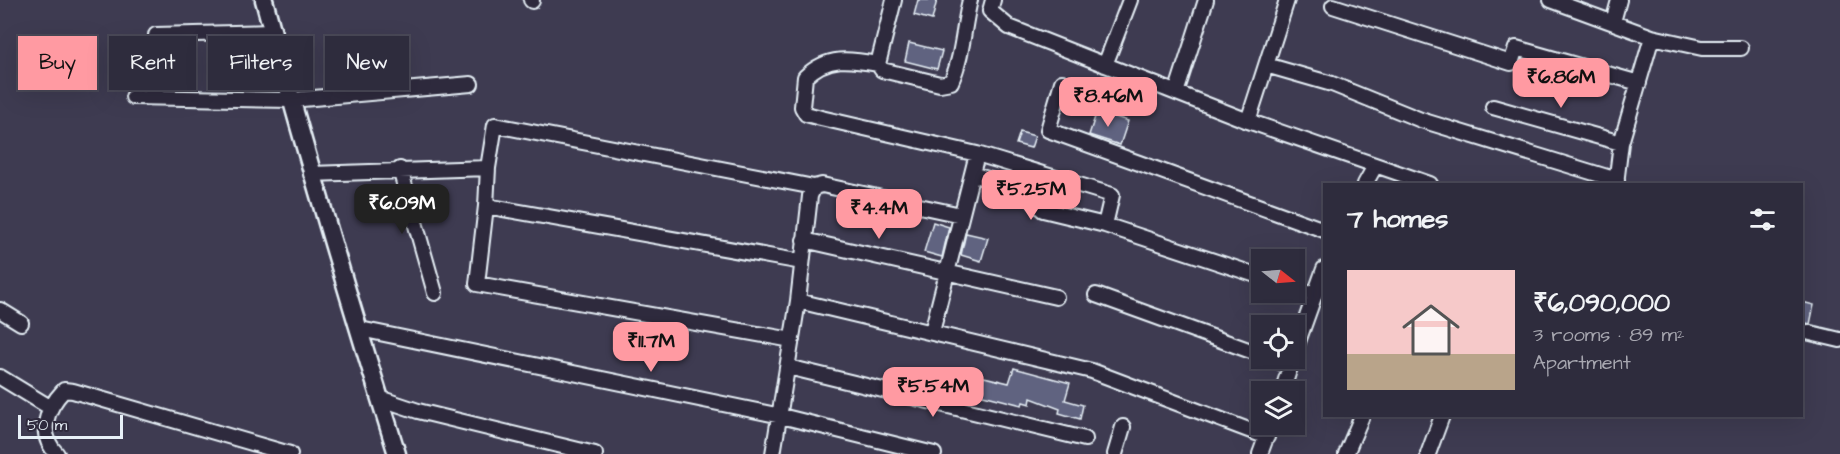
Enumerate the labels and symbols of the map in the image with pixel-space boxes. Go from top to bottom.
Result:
pin: ₹6.86M [1512,58,1610,109]
pin: ₹8.46M [1059,77,1157,128]
pin: ₹5.25M [982,170,1080,221]
pin: ₹6.09M [353,184,451,235]
pin: ₹4.4M [837,189,921,240]
north arrow [1251,249,1305,303]
pin: ₹11.7M [602,322,700,373]
pin: ₹5.54M [884,367,982,418]
scale bar [18,412,123,440]

